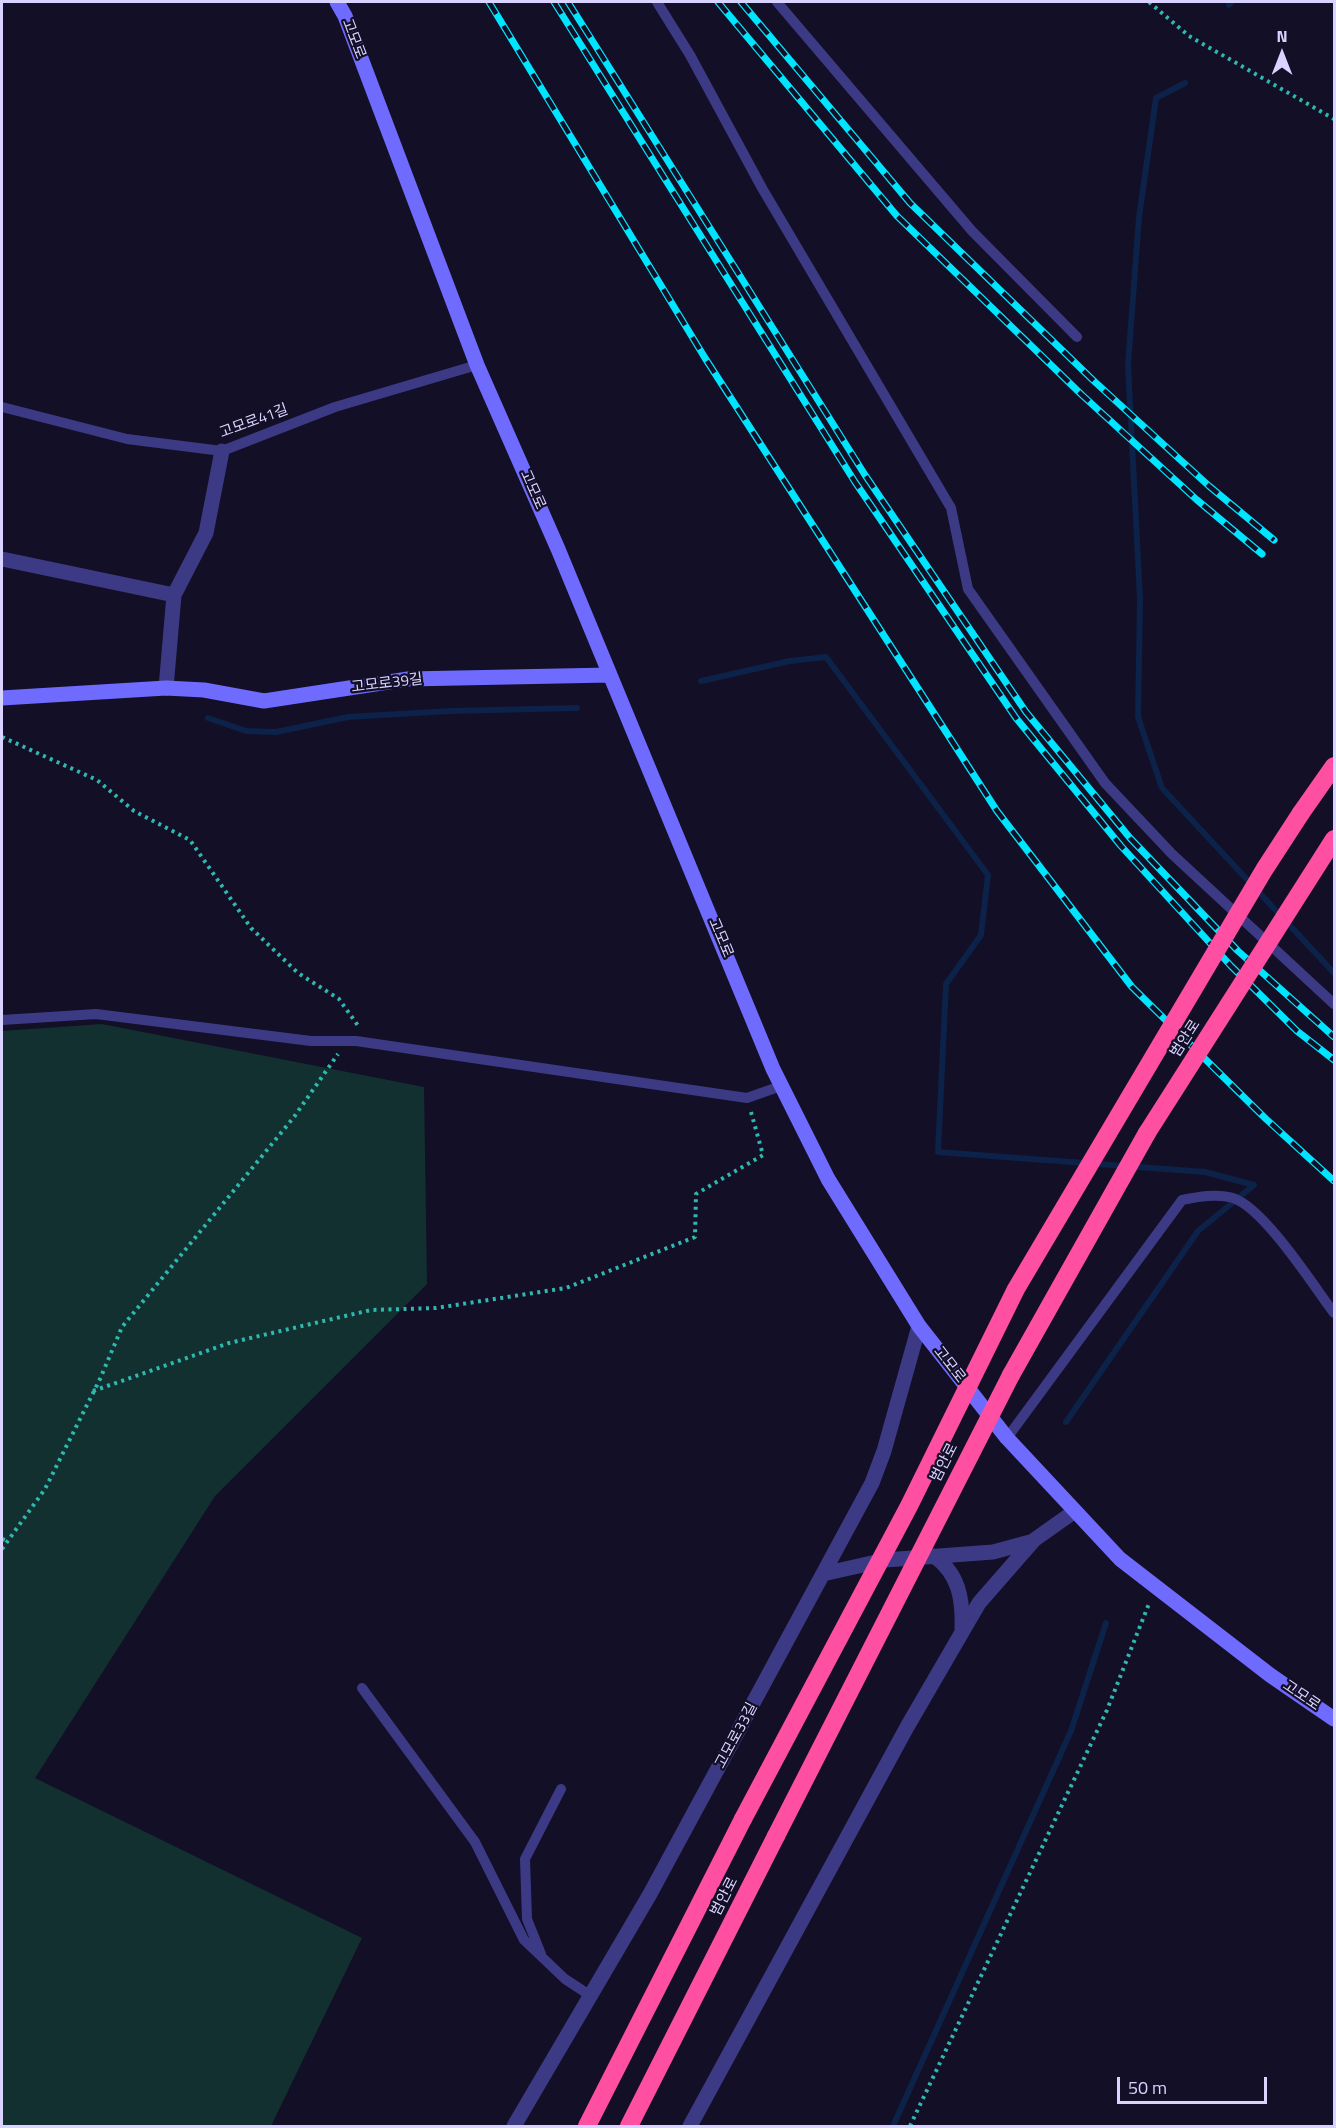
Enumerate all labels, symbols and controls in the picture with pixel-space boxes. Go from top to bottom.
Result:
street label: 고모로 [337,16,369,62]
north arrow [1252,24,1312,84]
text: N [1276,24,1288,48]
street label: 고모로41길 [217,401,291,443]
street label: 고모로 [515,467,549,513]
street label: 고모로39길 [350,671,424,697]
street label: 고모로 [704,915,736,961]
street label: 범안로 [1167,1017,1205,1061]
street label: 고모로 [929,1343,969,1387]
street label: 범안로 [928,1440,962,1486]
street label: 고모로 [1279,1677,1323,1715]
street label: 고모로33길 [712,1700,762,1772]
street label: 범안로 [708,1874,742,1920]
scale bar [1120,2065,1270,2103]
text: 50 m [1128,2074,1167,2101]

